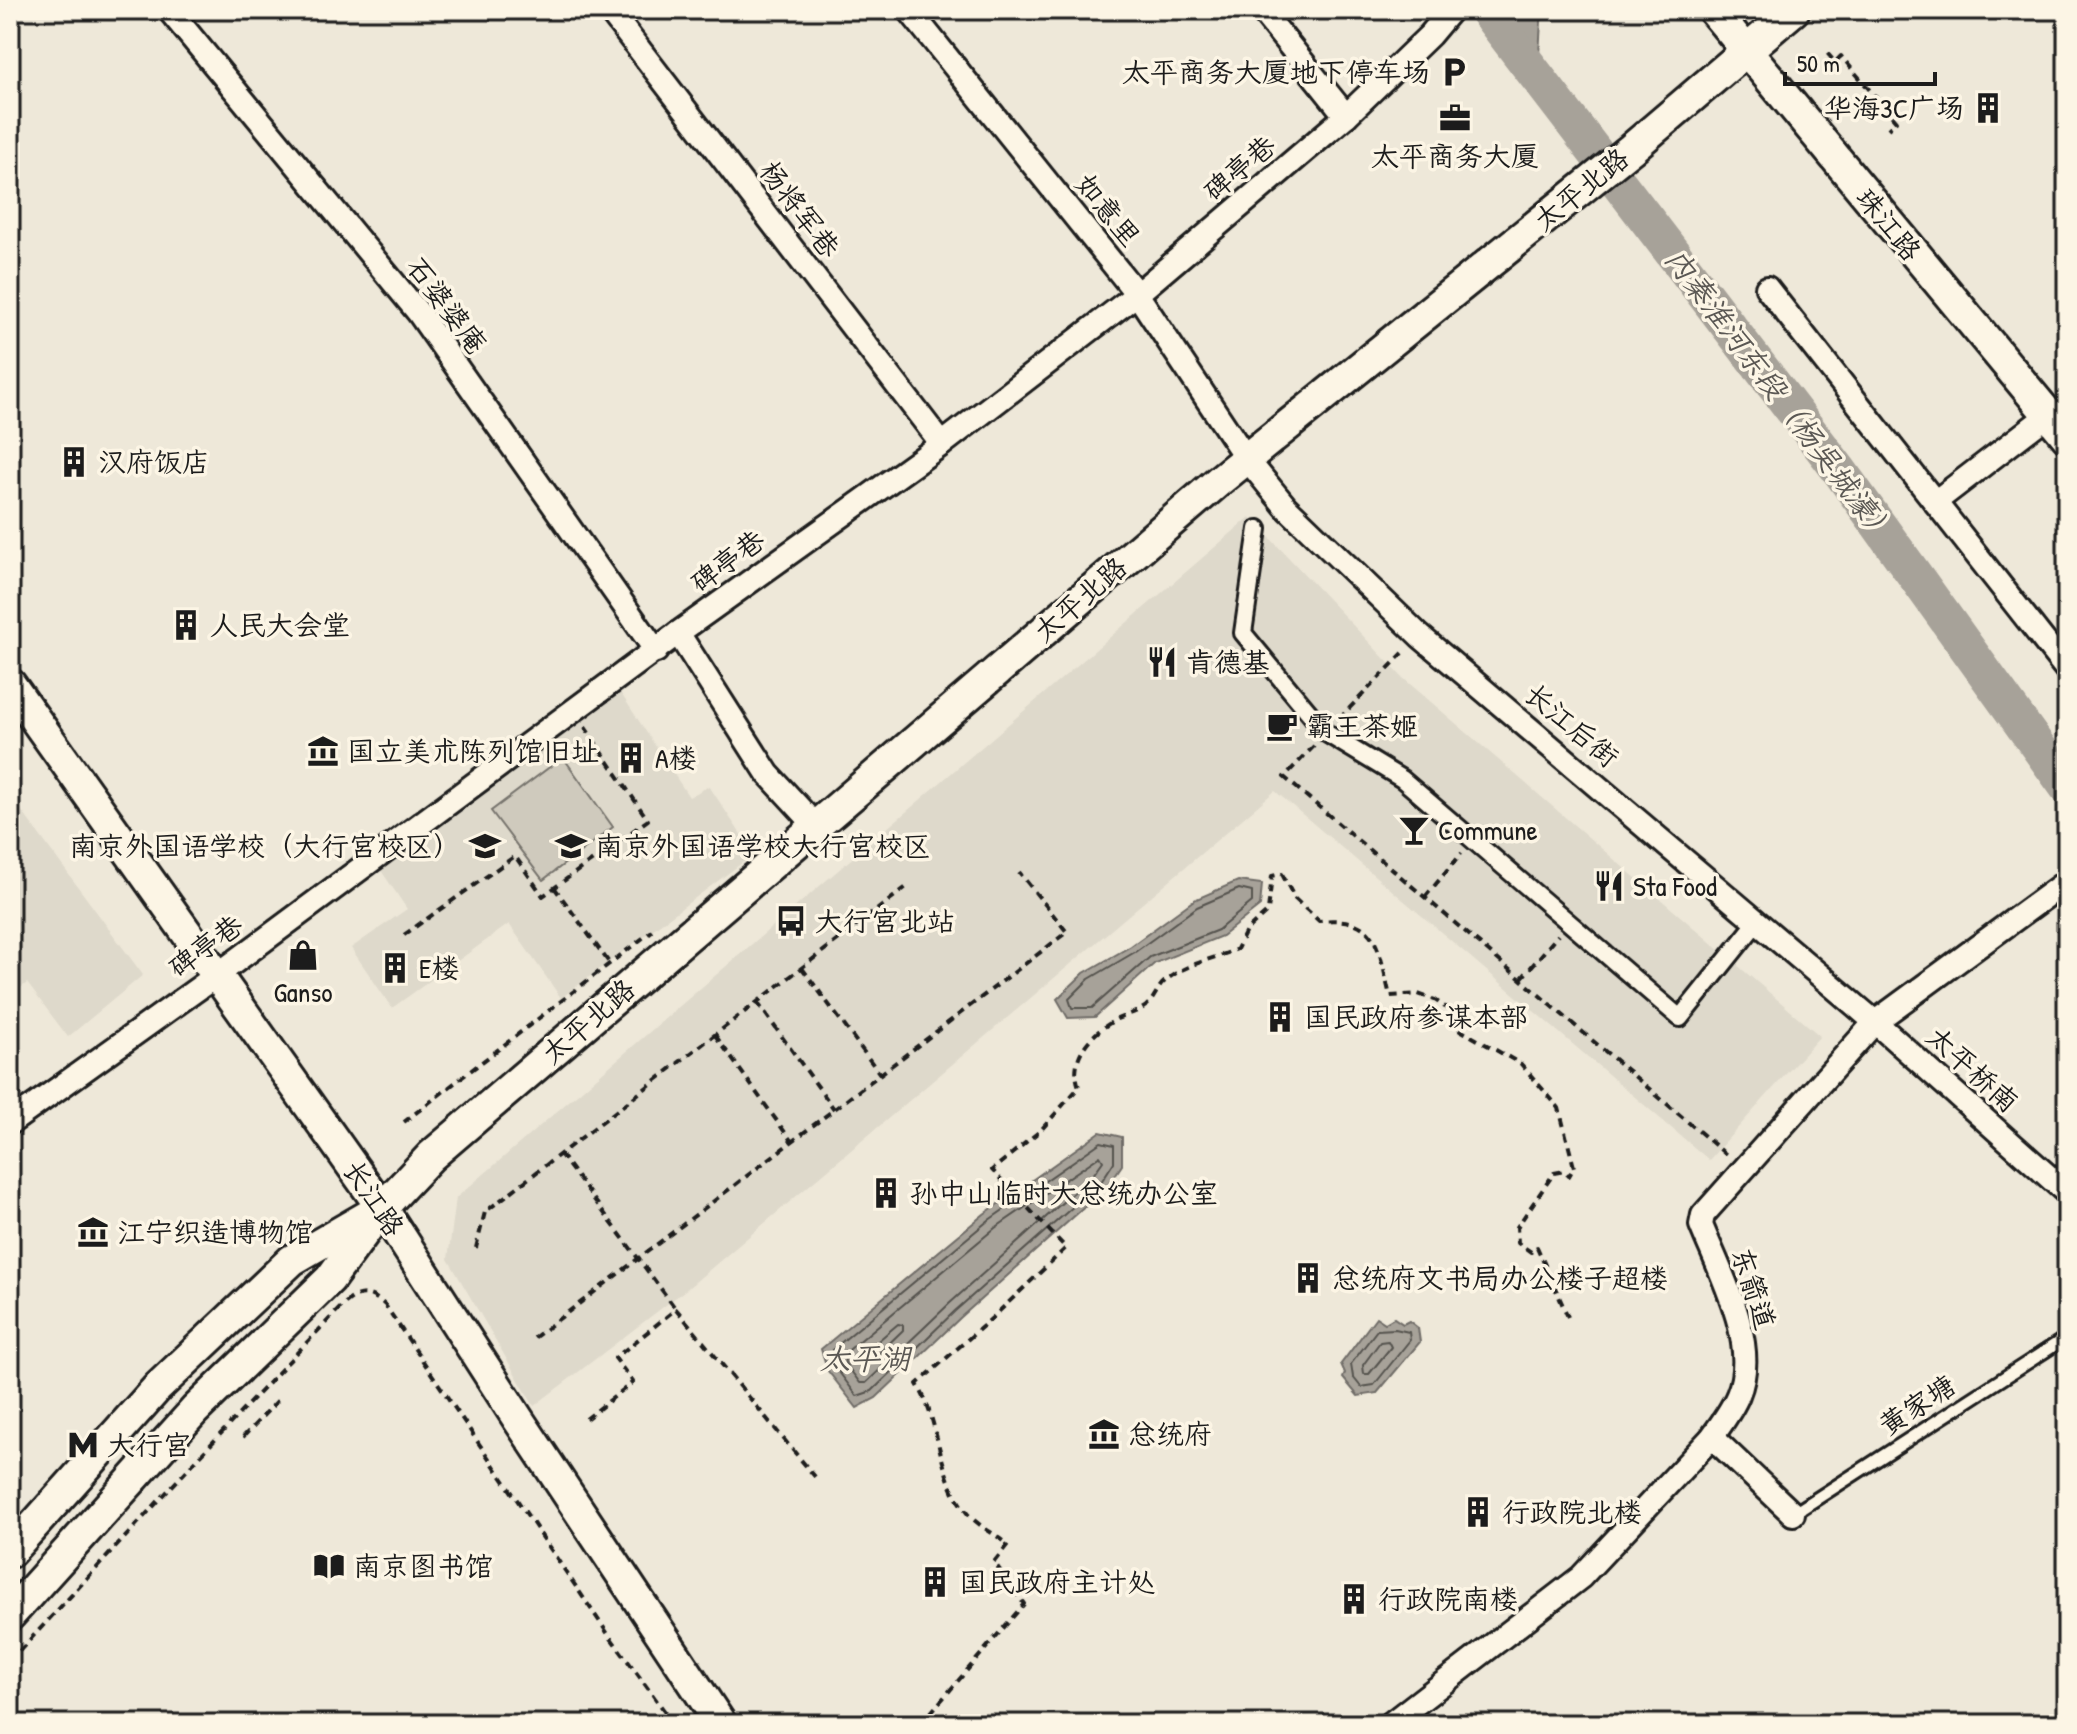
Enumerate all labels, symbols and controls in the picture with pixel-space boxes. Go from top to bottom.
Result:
scale bar [1785,36,1935,86]
text: 50 m [1797,47,1840,79]
place label: 太平商务大厦地下停车场 [1122,53,1430,91]
parking icon: 太平商务大厦地下停车场 [1437,55,1471,89]
place label: 华海3C广场 [1824,89,1964,127]
building icon: 华海3C广场 [1971,91,2005,125]
office icon: 太平商务大厦 [1438,101,1472,135]
street label: 碑亭巷 [1195,126,1284,210]
place label: 太平商务大厦 [1371,137,1539,175]
street label: 太平北路 [1526,139,1636,239]
street label: 杨将军巷 [751,153,849,266]
street label: 如意里 [1067,165,1149,255]
street label: 珠江路 [1848,179,1930,269]
water label: 内秦淮河东段（杨吴城濠） [1656,240,1905,551]
street label: 石婆婆庵 [398,249,496,361]
place label: 汉府饭店 [98,443,210,481]
building icon: 汉府饭店 [57,445,91,479]
street label: 碑亭巷 [682,520,773,601]
street label: 太平北路 [1025,548,1135,650]
place label: 人民大会堂 [210,606,350,644]
building icon: 人民大会堂 [169,608,203,642]
place label: 肯德基 [1186,643,1270,681]
restaurant icon: 肯德基 [1145,645,1179,679]
street label: 长江后街 [1517,674,1627,776]
place label: 霸王茶姬 [1306,707,1418,745]
cafe icon: 霸王茶姬 [1265,709,1299,743]
place label: 国立美术陈列馆旧址 [347,732,599,770]
museum icon: 国立美术陈列馆旧址 [306,734,340,768]
place label: A楼 [655,739,697,777]
building icon: A楼 [614,741,648,775]
place label: Commune [1438,811,1538,849]
bar icon: Commune [1397,813,1431,847]
place label: 南京外国语学校（大行宫校区） [69,827,461,865]
place label: 南京外国语学校大行宫校区 [595,827,931,865]
school or university icon: 南京外国语学校（大行宫校区） [468,829,502,863]
school or university icon: 南京外国语学校大行宫校区 [554,829,588,863]
place label: Sta Food [1633,867,1717,905]
restaurant icon: Sta Food [1592,869,1626,903]
place label: 大行宫北站 [815,902,955,940]
bus stop icon: 大行宫北站 [774,904,808,938]
street label: 碑亭巷 [160,905,251,986]
shop icon: Ganso [286,938,320,972]
place label: E楼 [419,949,459,987]
building icon: E楼 [378,951,412,985]
street label: 太平北路 [533,970,643,1072]
place label: Ganso [273,973,333,1011]
place label: 国民政府参谋本部 [1304,998,1528,1036]
building icon: 国民政府参谋本部 [1263,1000,1297,1034]
street label: 太平桥南 [1919,1017,2027,1121]
street label: 长江路 [335,1153,413,1243]
place label: 孙中山临时大总统办公室 [910,1174,1218,1212]
building icon: 孙中山临时大总统办公室 [869,1176,903,1210]
place label: 江宁织造博物馆 [117,1213,313,1251]
museum icon: 江宁织造博物馆 [76,1215,110,1249]
street label: 东箭道 [1723,1242,1785,1334]
place label: 总统府文书局办公楼子超楼 [1332,1259,1668,1297]
building icon: 总统府文书局办公楼子超楼 [1291,1261,1325,1295]
water label: 太平湖 [820,1338,913,1378]
street label: 黄家塘 [1871,1366,1963,1444]
place label: 总统府 [1128,1415,1212,1453]
museum icon: 总统府 [1087,1417,1121,1451]
place label: 大行宫 [107,1426,191,1464]
metro station icon: 大行宫 [66,1428,100,1462]
place label: 行政院北楼 [1502,1493,1642,1531]
building icon: 行政院北楼 [1461,1495,1495,1529]
place label: 南京图书馆 [353,1547,493,1585]
library icon: 南京图书馆 [312,1549,346,1583]
place label: 国民政府主计处 [959,1563,1155,1601]
building icon: 国民政府主计处 [918,1565,952,1599]
place label: 行政院南楼 [1378,1580,1518,1618]
building icon: 行政院南楼 [1337,1582,1371,1616]

